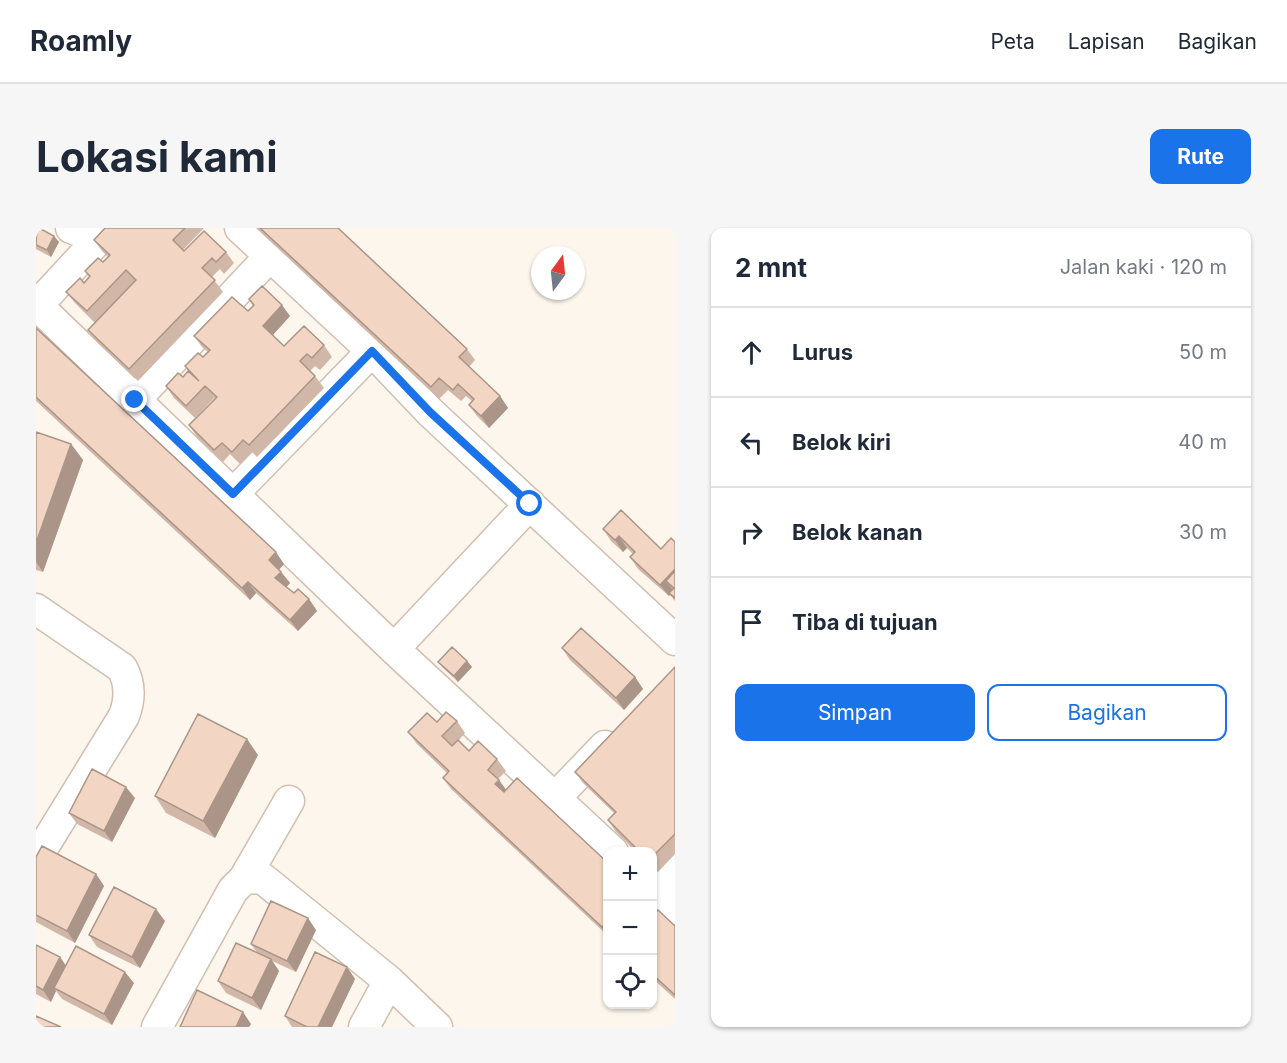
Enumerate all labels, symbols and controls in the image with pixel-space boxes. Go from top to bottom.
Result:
text: Roamly [30,24,132,58]
text: Peta [991,29,1035,54]
text: Lapisan [1068,29,1145,54]
text: Bagikan [1178,29,1257,54]
button: Rute [1150,129,1251,184]
text: Lokasi kami [36,131,278,182]
north arrow [531,246,585,300]
text: 2 mnt [735,252,807,283]
text: Jalan kaki · 120 m [1060,255,1227,279]
icon: ahead [735,336,768,369]
text: Lurus [792,339,853,365]
text: 50 m [1179,340,1227,364]
route end [121,386,147,412]
icon: left [735,426,768,459]
text: Belok kiri [792,429,891,455]
text: 40 m [1178,430,1227,454]
route start [516,490,542,516]
icon: right [735,516,768,549]
text: Belok kanan [792,519,923,545]
text: 30 m [1179,520,1227,544]
icon: arrive [735,606,768,639]
text: Tiba di tujuan [792,609,938,635]
button: Simpan [735,684,975,741]
button: Bagikan [987,684,1227,741]
map controls [603,847,657,1009]
button: + [603,847,657,901]
button: − [603,901,657,955]
button: locate [603,955,657,1009]

